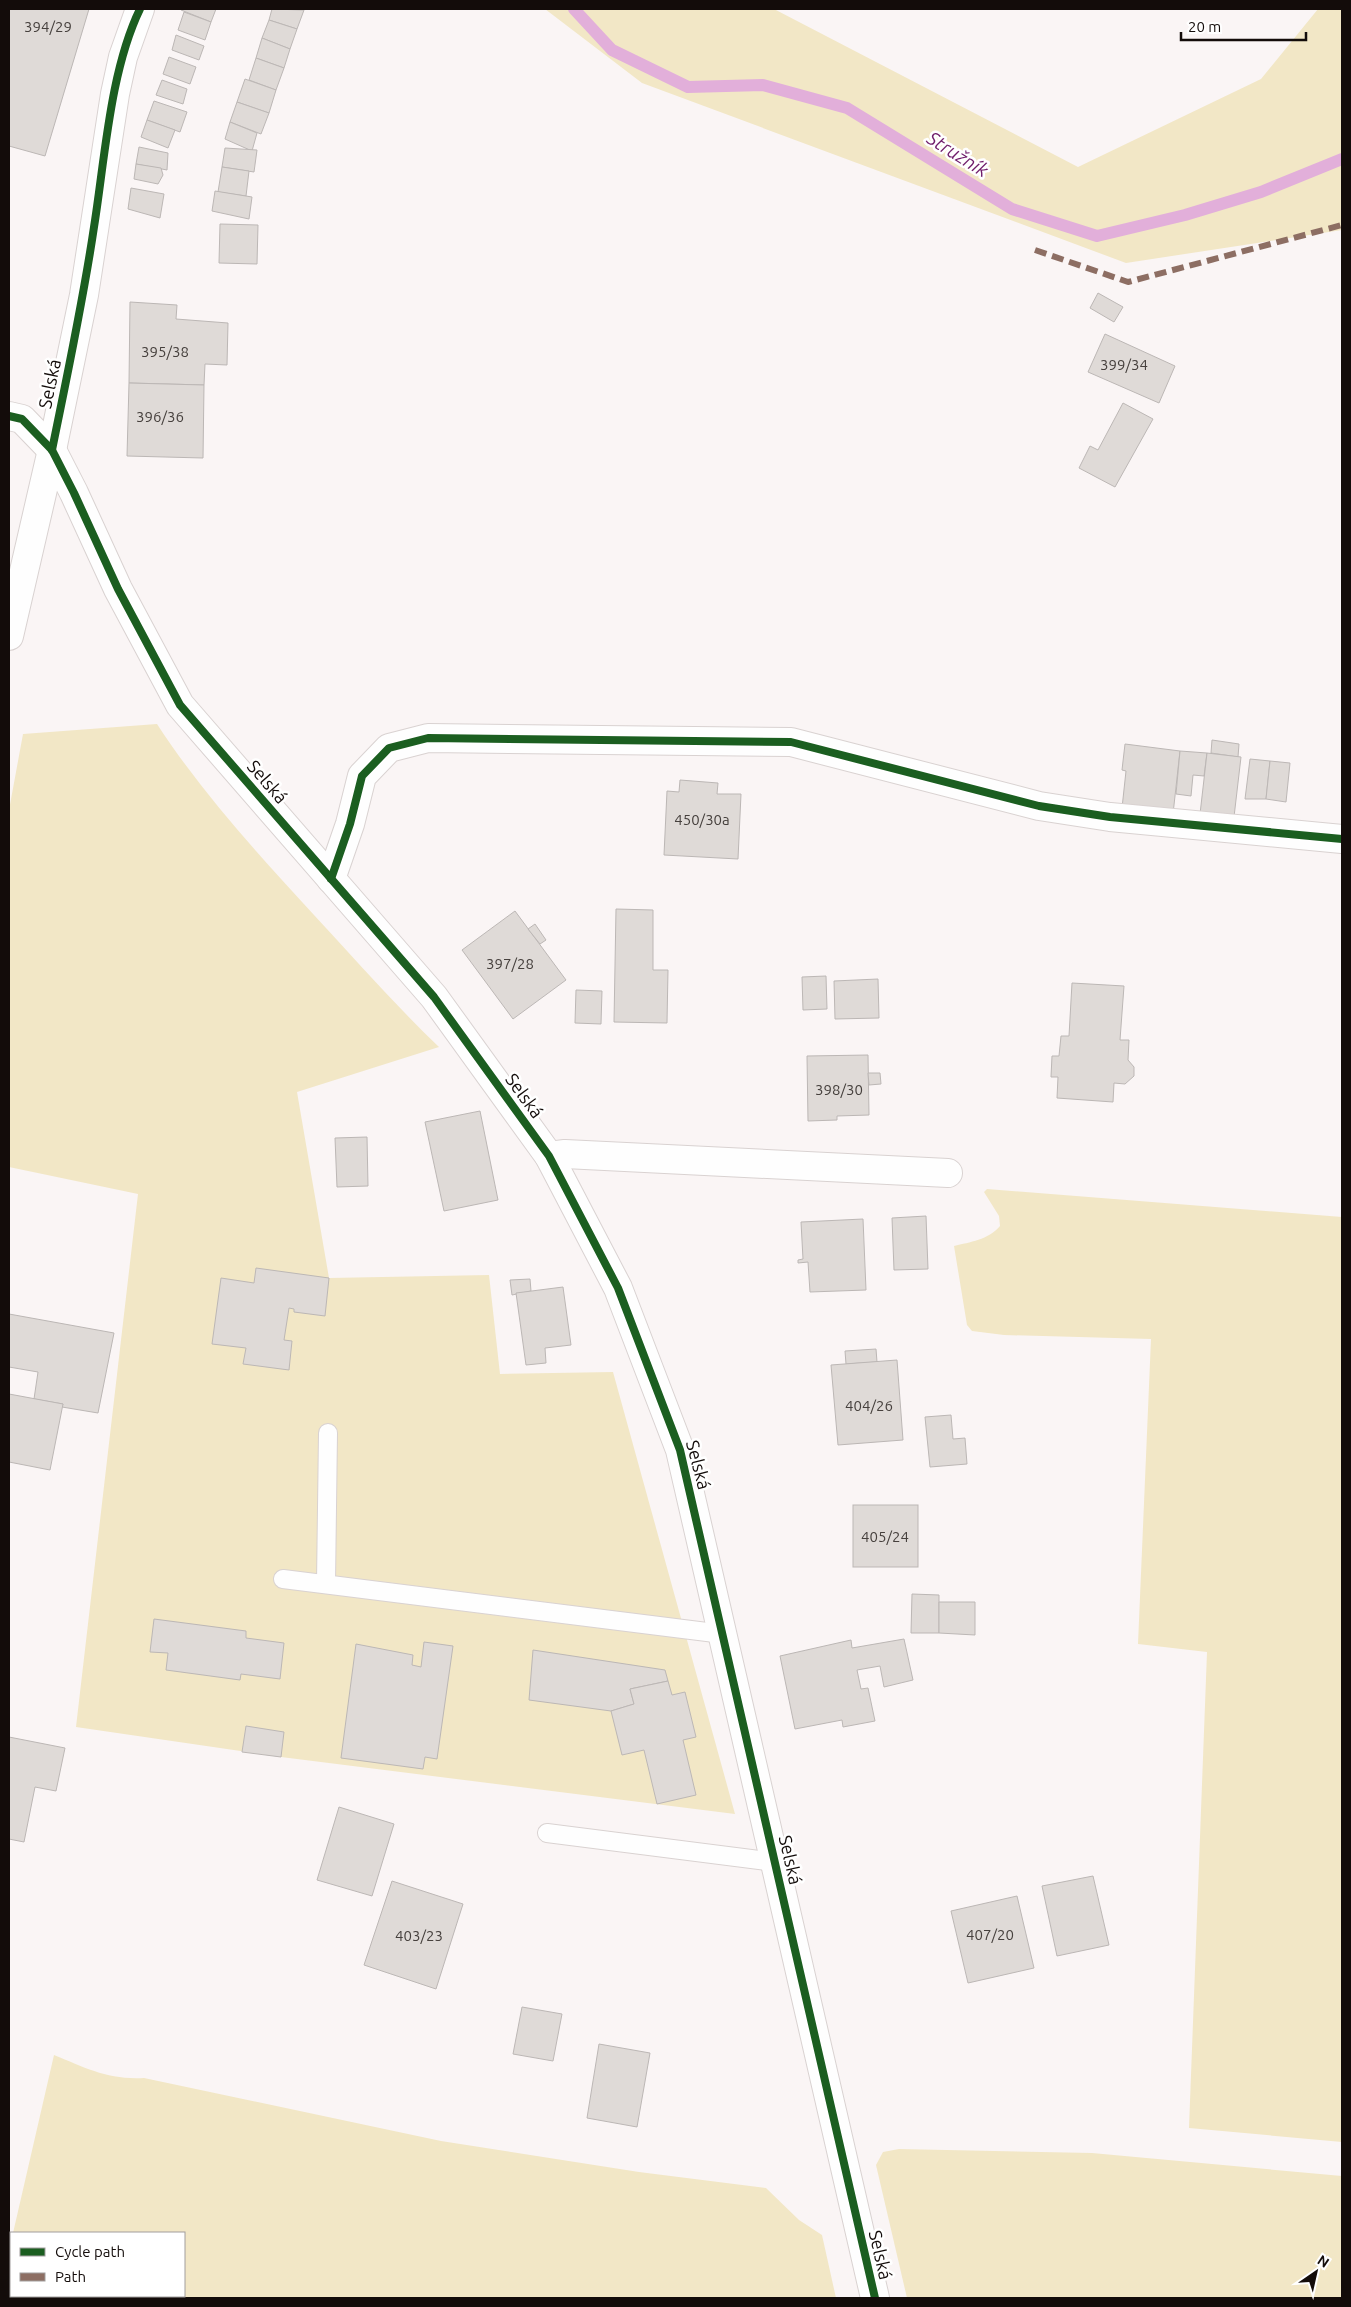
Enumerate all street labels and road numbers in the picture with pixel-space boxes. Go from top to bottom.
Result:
street label: Selská [34,357,64,410]
street label: Selská [244,756,292,807]
street label: Selská [502,1069,548,1122]
street label: Selská [683,1438,715,1492]
street label: Selská [776,1833,806,1886]
street label: Selská [866,2228,896,2281]

